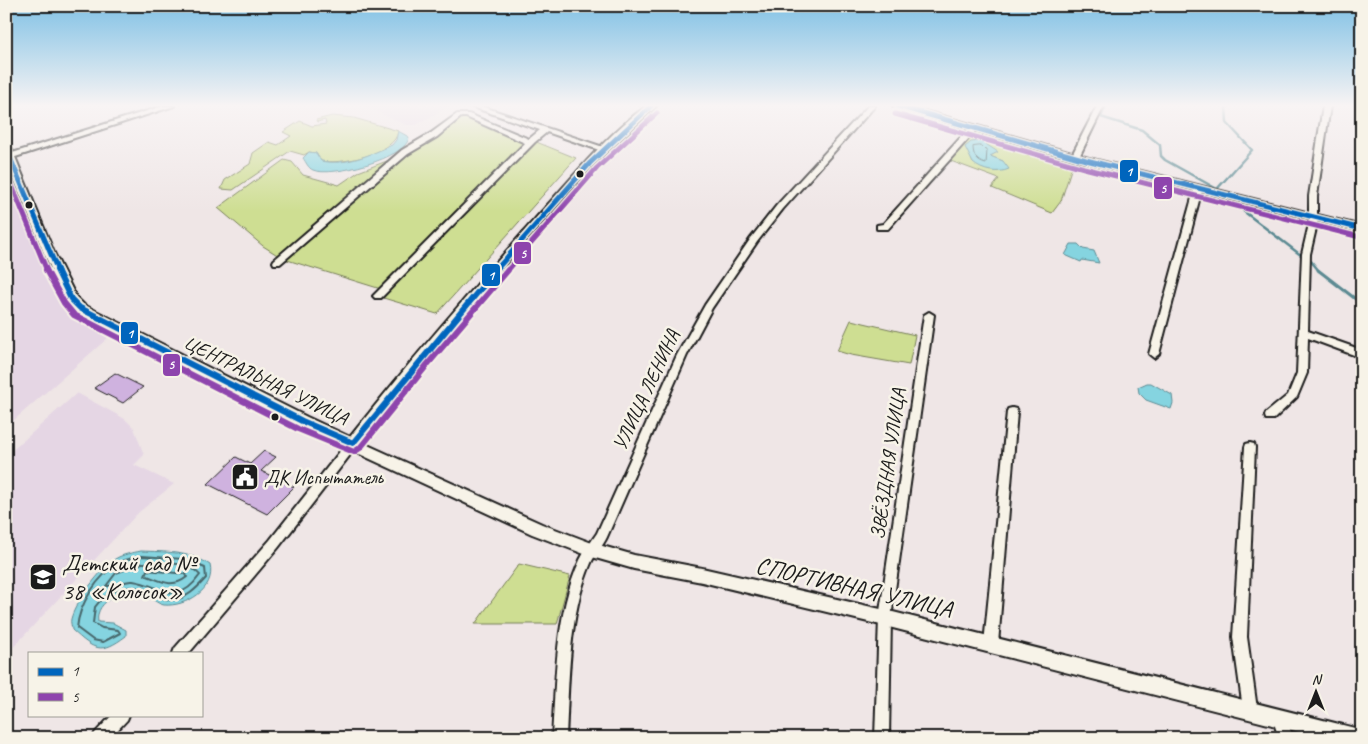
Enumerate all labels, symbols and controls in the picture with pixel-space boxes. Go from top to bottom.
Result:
line badge: 1 [1119,159,1139,183]
text: 1 [1126,163,1134,180]
unlabelled marker [575,169,585,179]
line badge: 5 [1153,176,1173,200]
text: 5 [1160,180,1168,197]
unlabelled marker [24,200,34,210]
line badge: 5 [513,241,532,265]
text: 5 [520,245,528,262]
line badge: 1 [481,263,501,287]
text: 1 [488,267,496,284]
line badge: 1 [120,321,139,345]
text: 1 [127,325,135,342]
street label: УЛИЦА ЛЕНИНА [607,325,685,454]
street label: ЦЕНТРАЛЬНАЯ УЛИЦА [180,329,353,431]
line badge: 5 [162,353,181,377]
text: 5 [168,356,176,373]
street label: ЗВЁЗДНАЯ УЛИЦА [865,386,911,541]
unlabelled marker [270,412,280,422]
public building icon: ДК Испытатель [230,462,260,492]
place label: ДК Испытатель [264,465,384,490]
place label: Детский сад № 38 «Колосок» [62,548,198,606]
street label: СПОРТИВНАЯ УЛИЦА [753,550,956,624]
school or university icon: Детский сад № 38 «Колосок» [28,562,58,592]
legend [28,652,202,716]
text: 1 [72,662,80,681]
north arrow [1290,666,1340,716]
text: N [1312,671,1323,688]
text: 5 [72,688,80,707]

